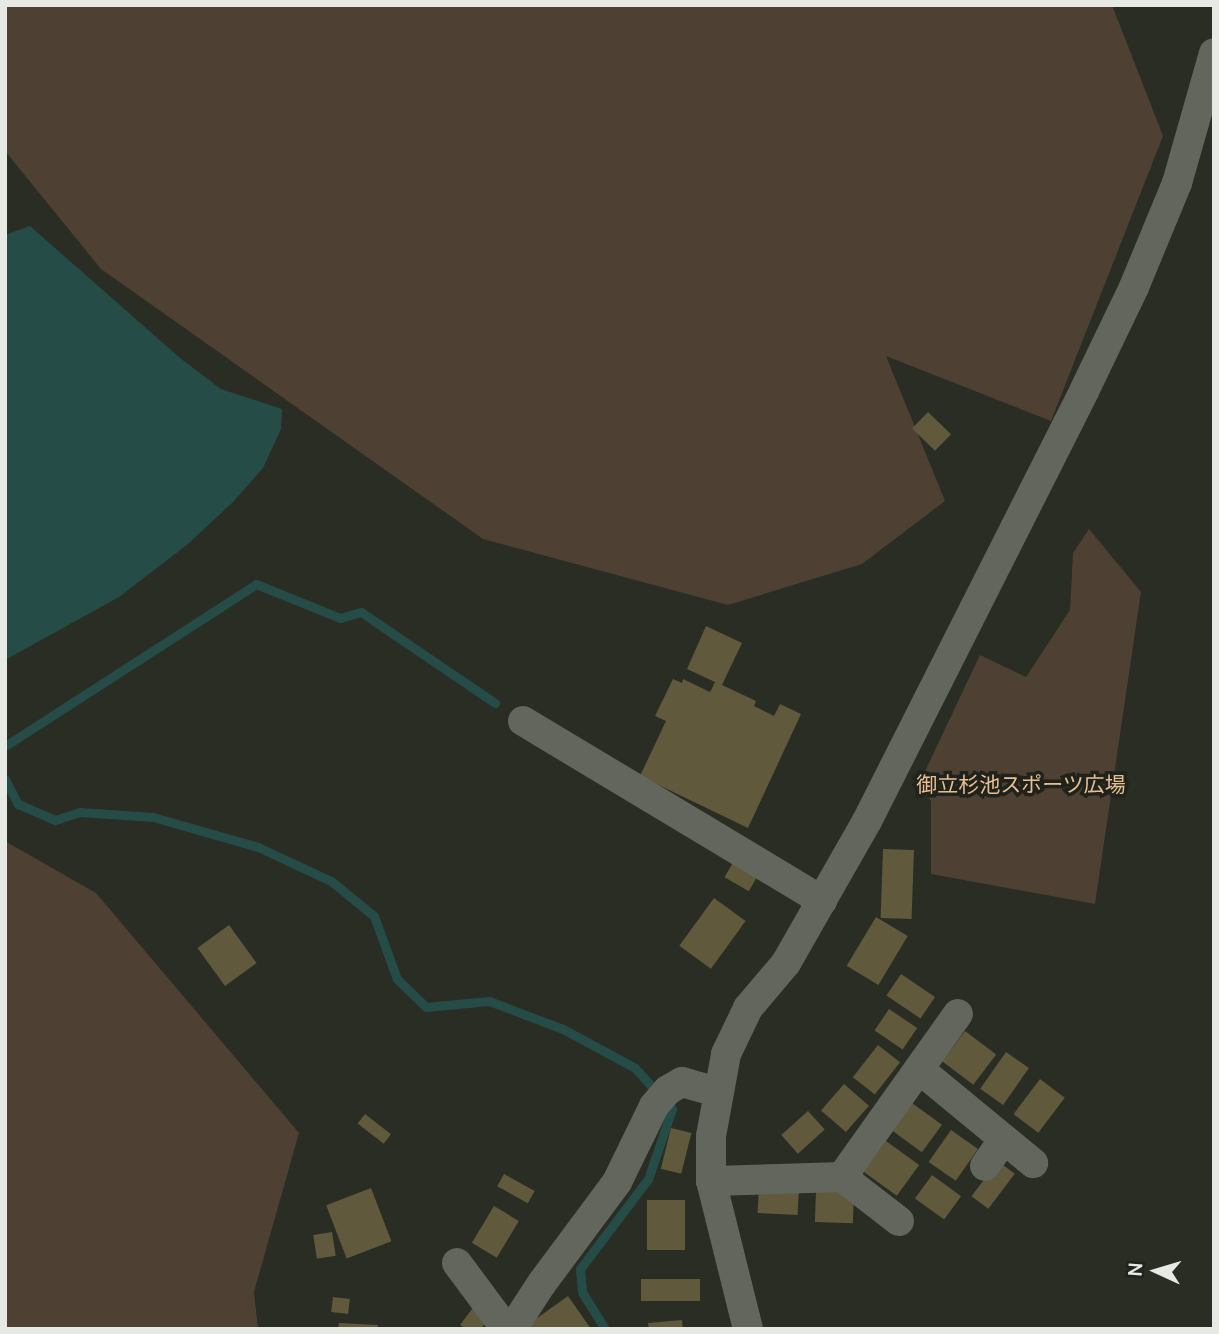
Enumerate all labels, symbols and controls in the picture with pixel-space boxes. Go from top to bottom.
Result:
park label: 御立杉池スポーツ広場 [916,771,1126,797]
north arrow [1121,1236,1191,1306]
text: N [1122,1262,1148,1277]

